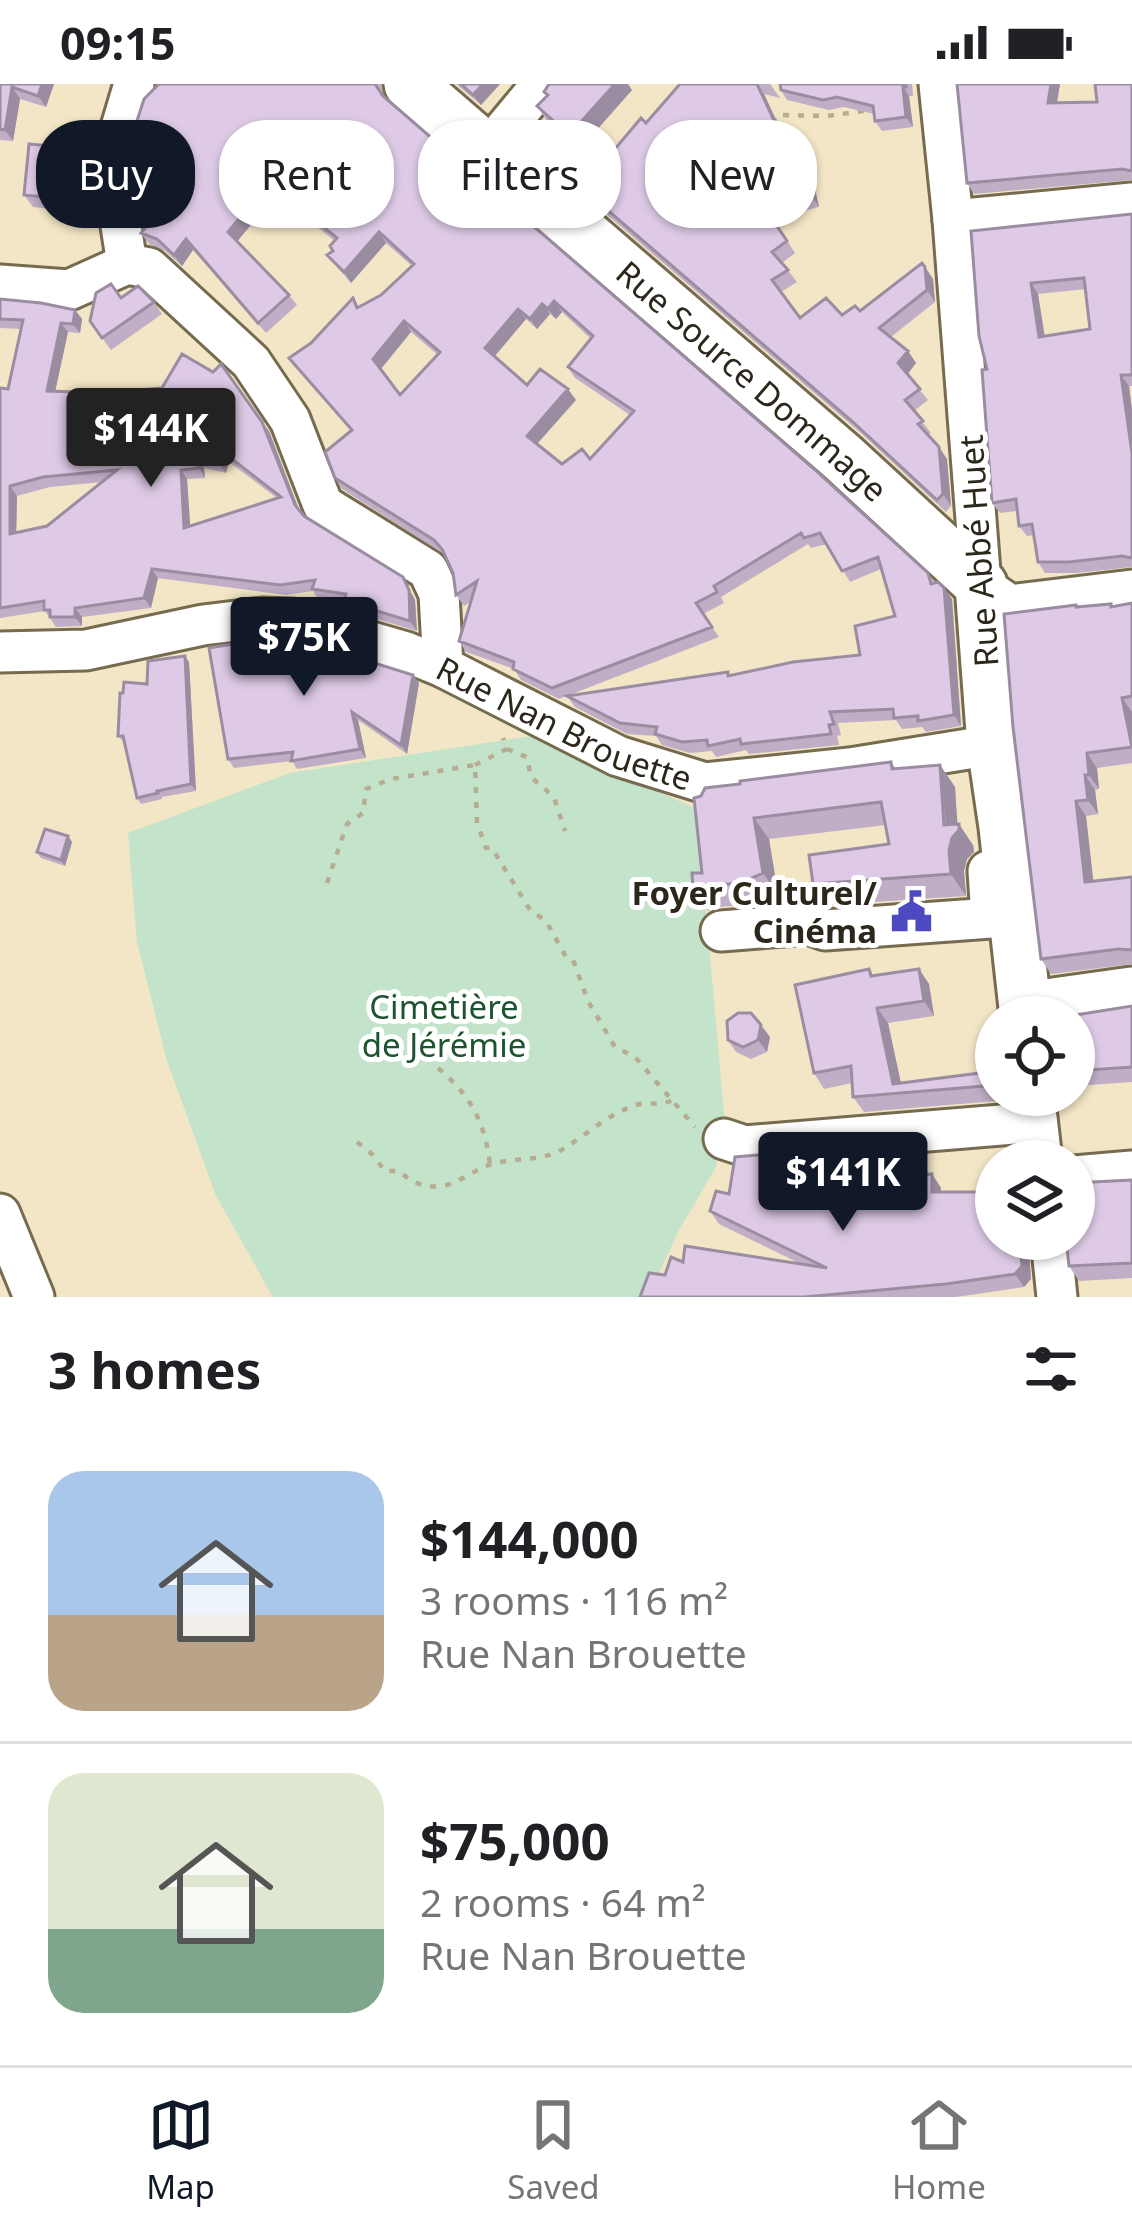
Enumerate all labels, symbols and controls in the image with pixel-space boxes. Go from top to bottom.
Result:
text: 09:15 [60,12,176,73]
chip: Buy [36,120,195,228]
chip: Rent [219,120,394,228]
chip: Filters [418,120,621,228]
chip: New [645,120,817,228]
street label: Rue Source Dommage [607,250,898,511]
pin: $144K [67,388,235,490]
text: $144K [93,400,209,453]
street label: Rue Abbé Huet [947,433,1009,668]
pin: $75K [233,597,375,699]
text: $75K [258,609,350,662]
street label: Rue Nan Brouette [429,645,698,800]
place label: Foyer Culturel/ Cinéma [631,870,877,953]
public building icon: Foyer Culturel/ Cinéma [888,888,934,934]
park label: Cimetière de Jérémie [362,984,526,1067]
map controls [975,996,1095,1260]
button: locate [975,996,1095,1116]
pin: $141K [759,1132,927,1234]
button: layers [975,1140,1095,1260]
text: $141K [785,1144,901,1197]
text: 3 homes [48,1334,261,1404]
icon: filters [1018,1336,1084,1402]
text: $144,000 [420,1503,639,1573]
icon: home [144,1519,288,1663]
text: 3 rooms · 116 m² [420,1573,728,1626]
text: Rue Nan Brouette [420,1626,747,1679]
text: $75,000 [420,1805,610,1875]
icon: home [144,1821,288,1965]
text: 2 rooms · 64 m² [420,1875,706,1928]
text: Rue Nan Brouette [420,1928,747,1981]
tab: Map [146,2092,215,2209]
tab: Saved [507,2092,600,2209]
tab: Home [892,2092,986,2209]

